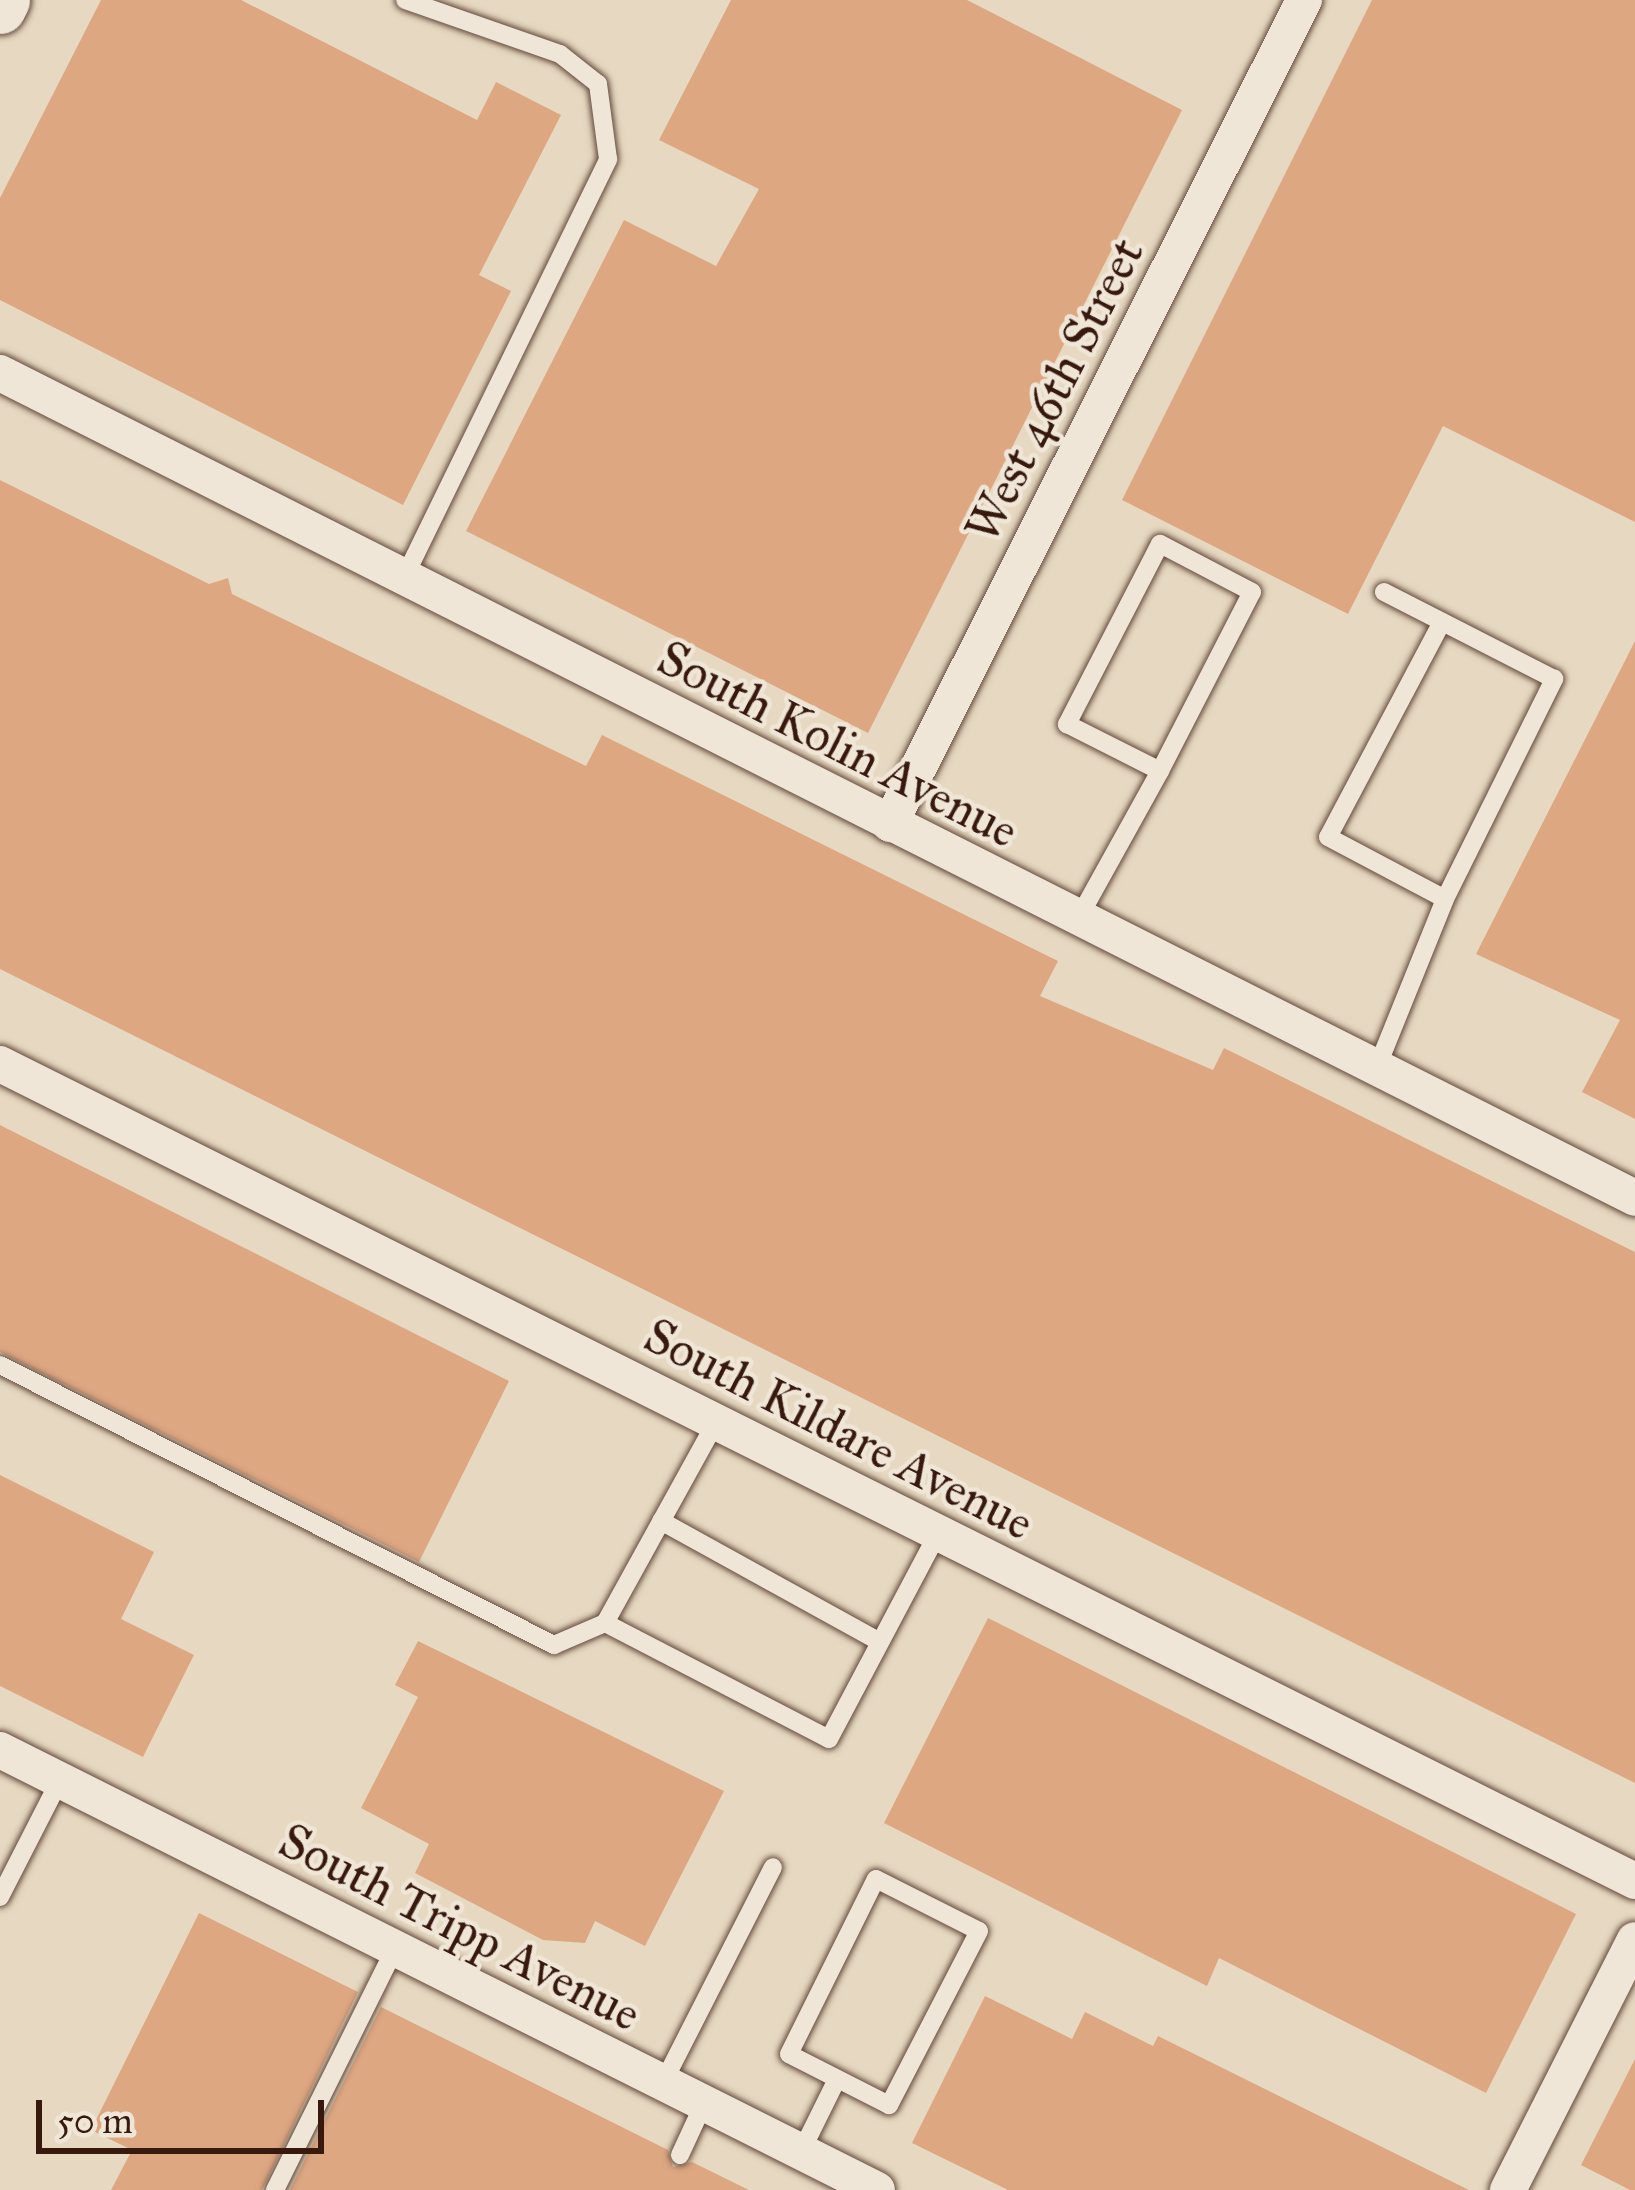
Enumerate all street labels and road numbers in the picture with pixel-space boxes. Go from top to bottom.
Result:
street label: West 46th Street [953,229,1155,551]
street label: South Kolin Avenue [648,628,1028,860]
street label: South Kildare Avenue [635,1306,1043,1552]
street label: South Tripp Avenue [270,1811,650,2043]

